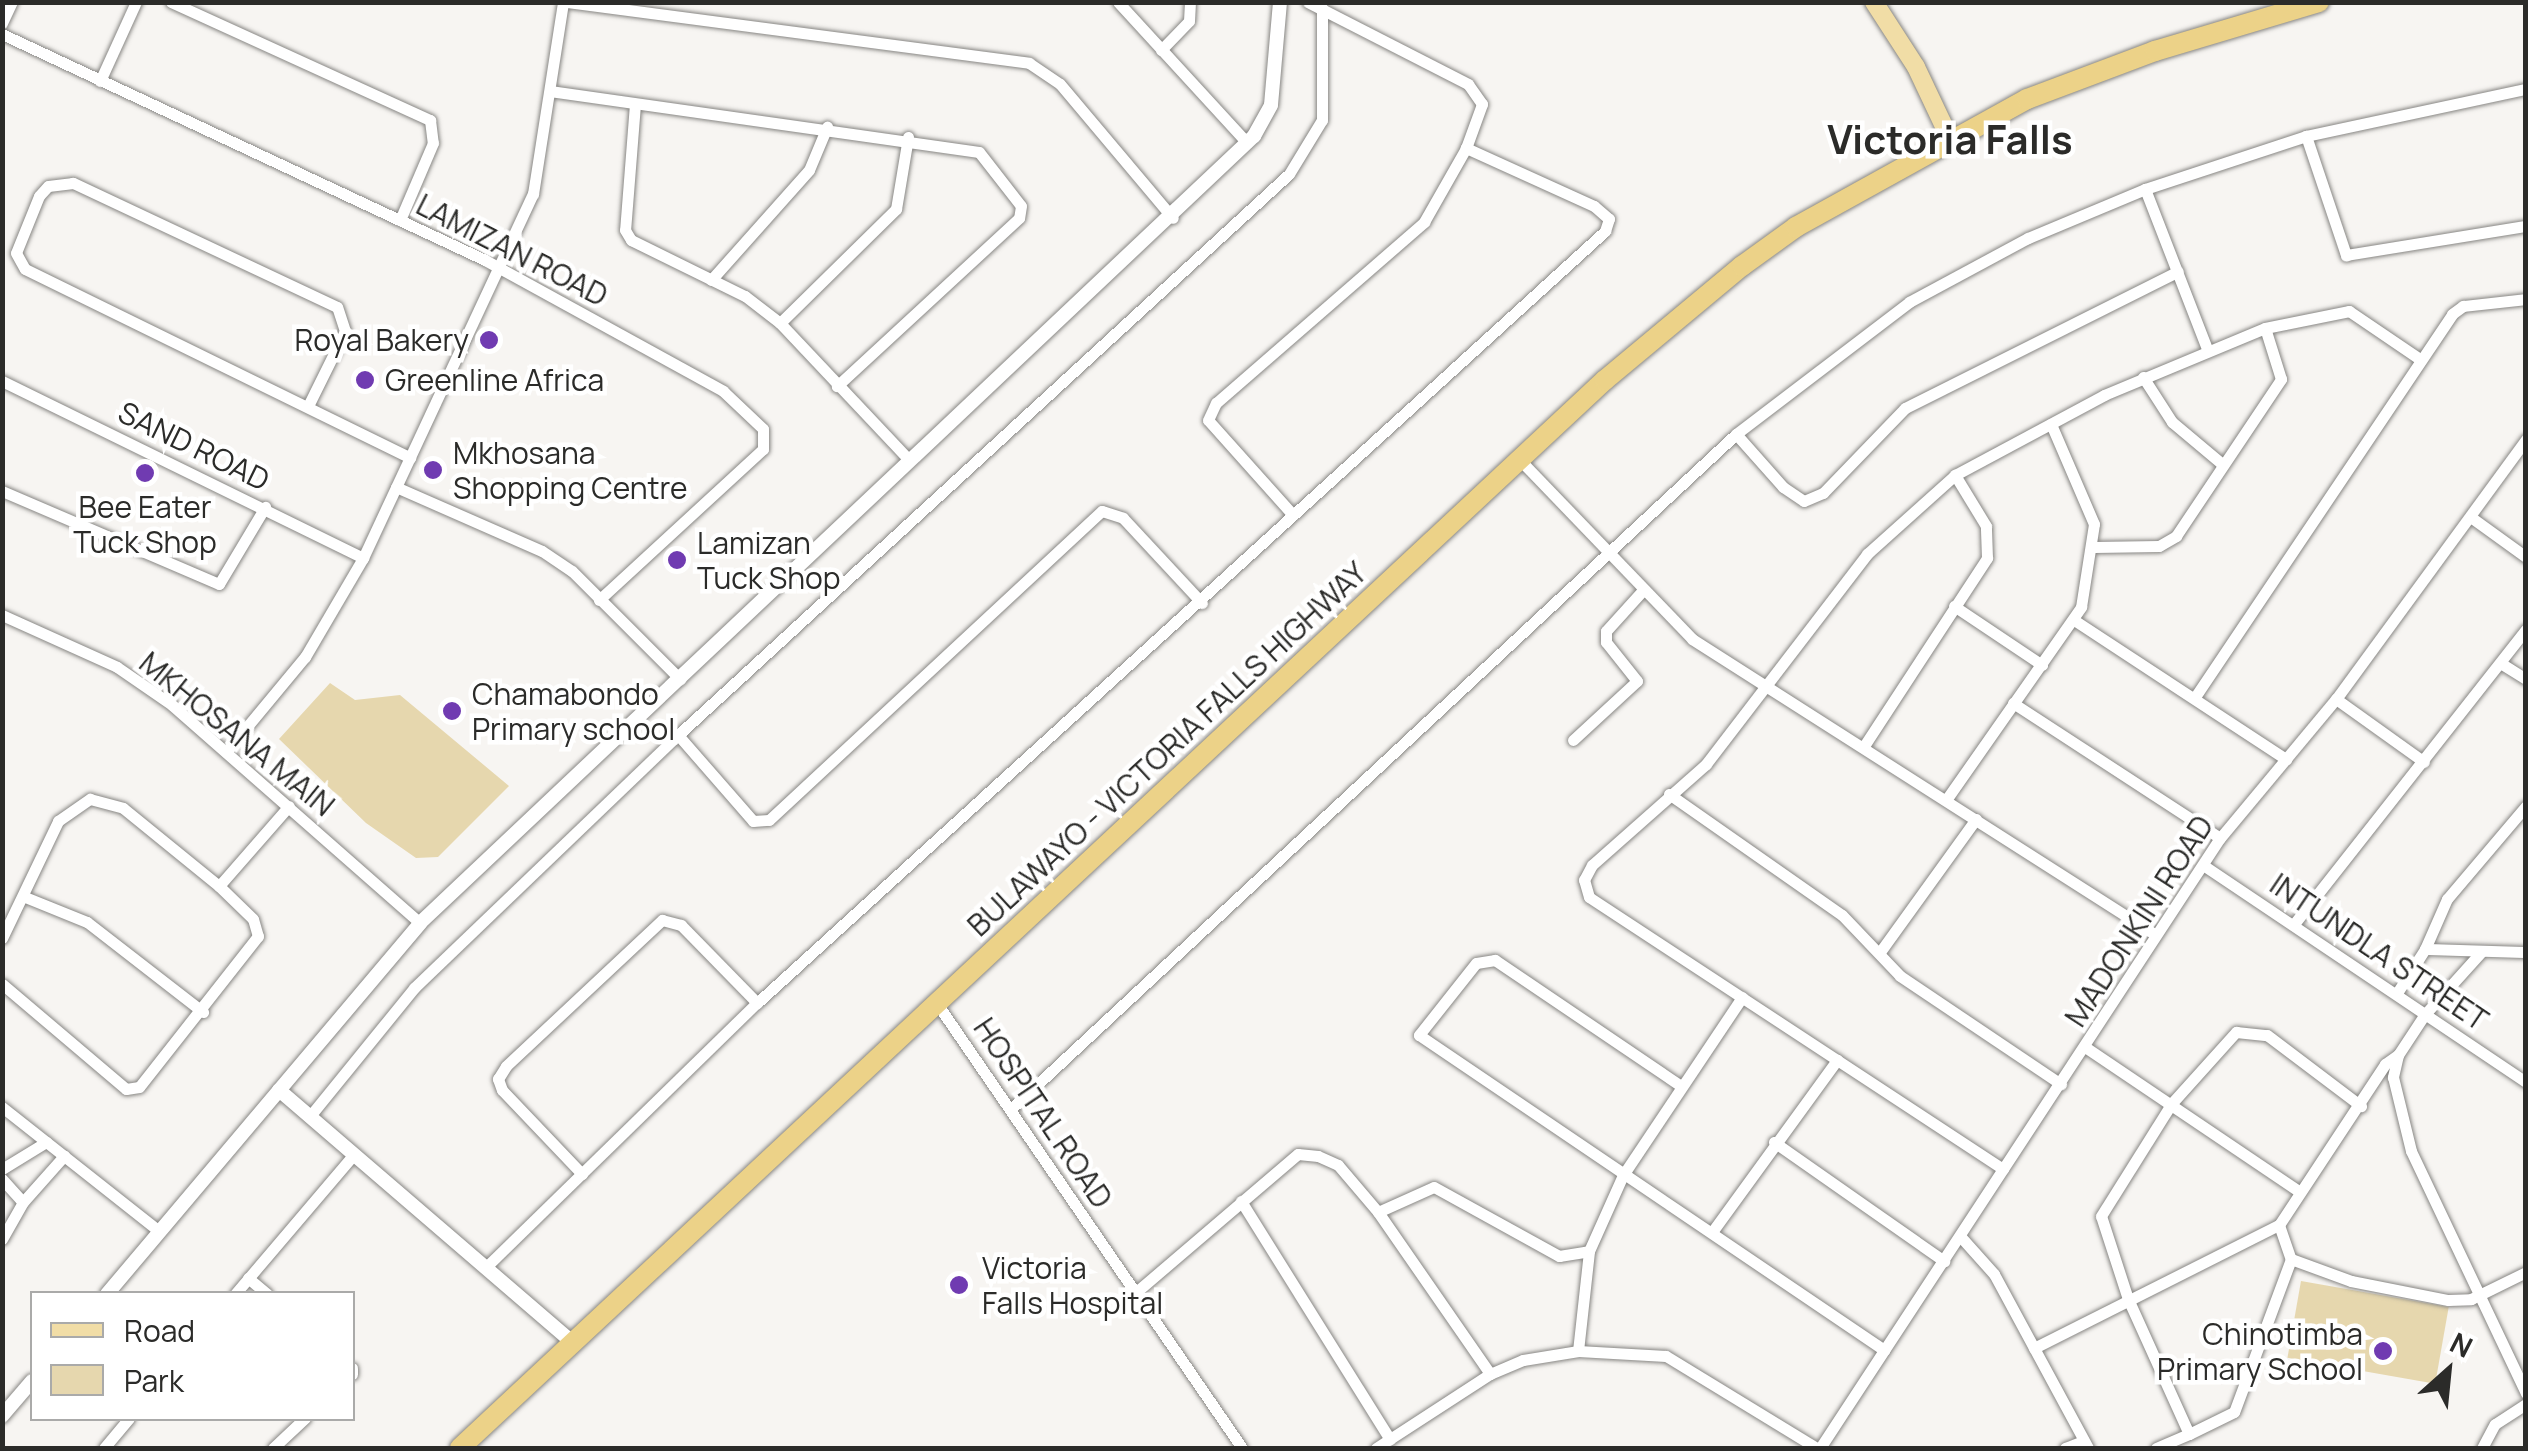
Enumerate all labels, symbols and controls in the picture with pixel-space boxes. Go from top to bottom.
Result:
district label: Victoria Falls [1827,115,2073,163]
street label: LAMIZAN ROAD [410,186,614,314]
place label: Royal Bakery [294,322,469,358]
marker: Royal Bakery [478,329,500,351]
place label: Greenline Africa [385,362,604,398]
marker: Greenline Africa [354,369,376,391]
street label: SAND ROAD [113,394,275,498]
place label: Mkhosana Shopping Centre [453,435,688,506]
marker: Mkhosana Shopping Centre [422,459,444,481]
marker: Bee Eater Tuck Shop [134,462,156,484]
place label: Bee Eater Tuck Shop [73,489,217,560]
place label: Lamizan Tuck Shop [697,525,841,596]
marker: Lamizan Tuck Shop [666,549,688,571]
street label: BULAWAYO - VICTORIA FALLS HIGHWAY [960,555,1374,943]
street label: MKHOSANA MAIN [132,644,342,824]
place label: Chamabondo Primary school [472,676,675,746]
marker: Chamabondo Primary school [441,700,463,722]
street label: MADONKINI ROAD [2057,809,2221,1033]
street label: INTUNDLA STREET [2263,866,2495,1038]
street label: HOSPITAL ROAD [966,1011,1120,1215]
place label: Victoria Falls Hospital [982,1250,1163,1320]
marker: Victoria Falls Hospital [946,1272,972,1298]
legend [30,1291,355,1421]
text: Road [124,1310,195,1351]
place label: Chinotimba Primary School [2157,1316,2363,1386]
north arrow [2398,1321,2498,1421]
text: N [2444,1323,2479,1366]
marker: Chinotimba Primary School [2372,1340,2394,1362]
text: Park [124,1360,184,1401]

